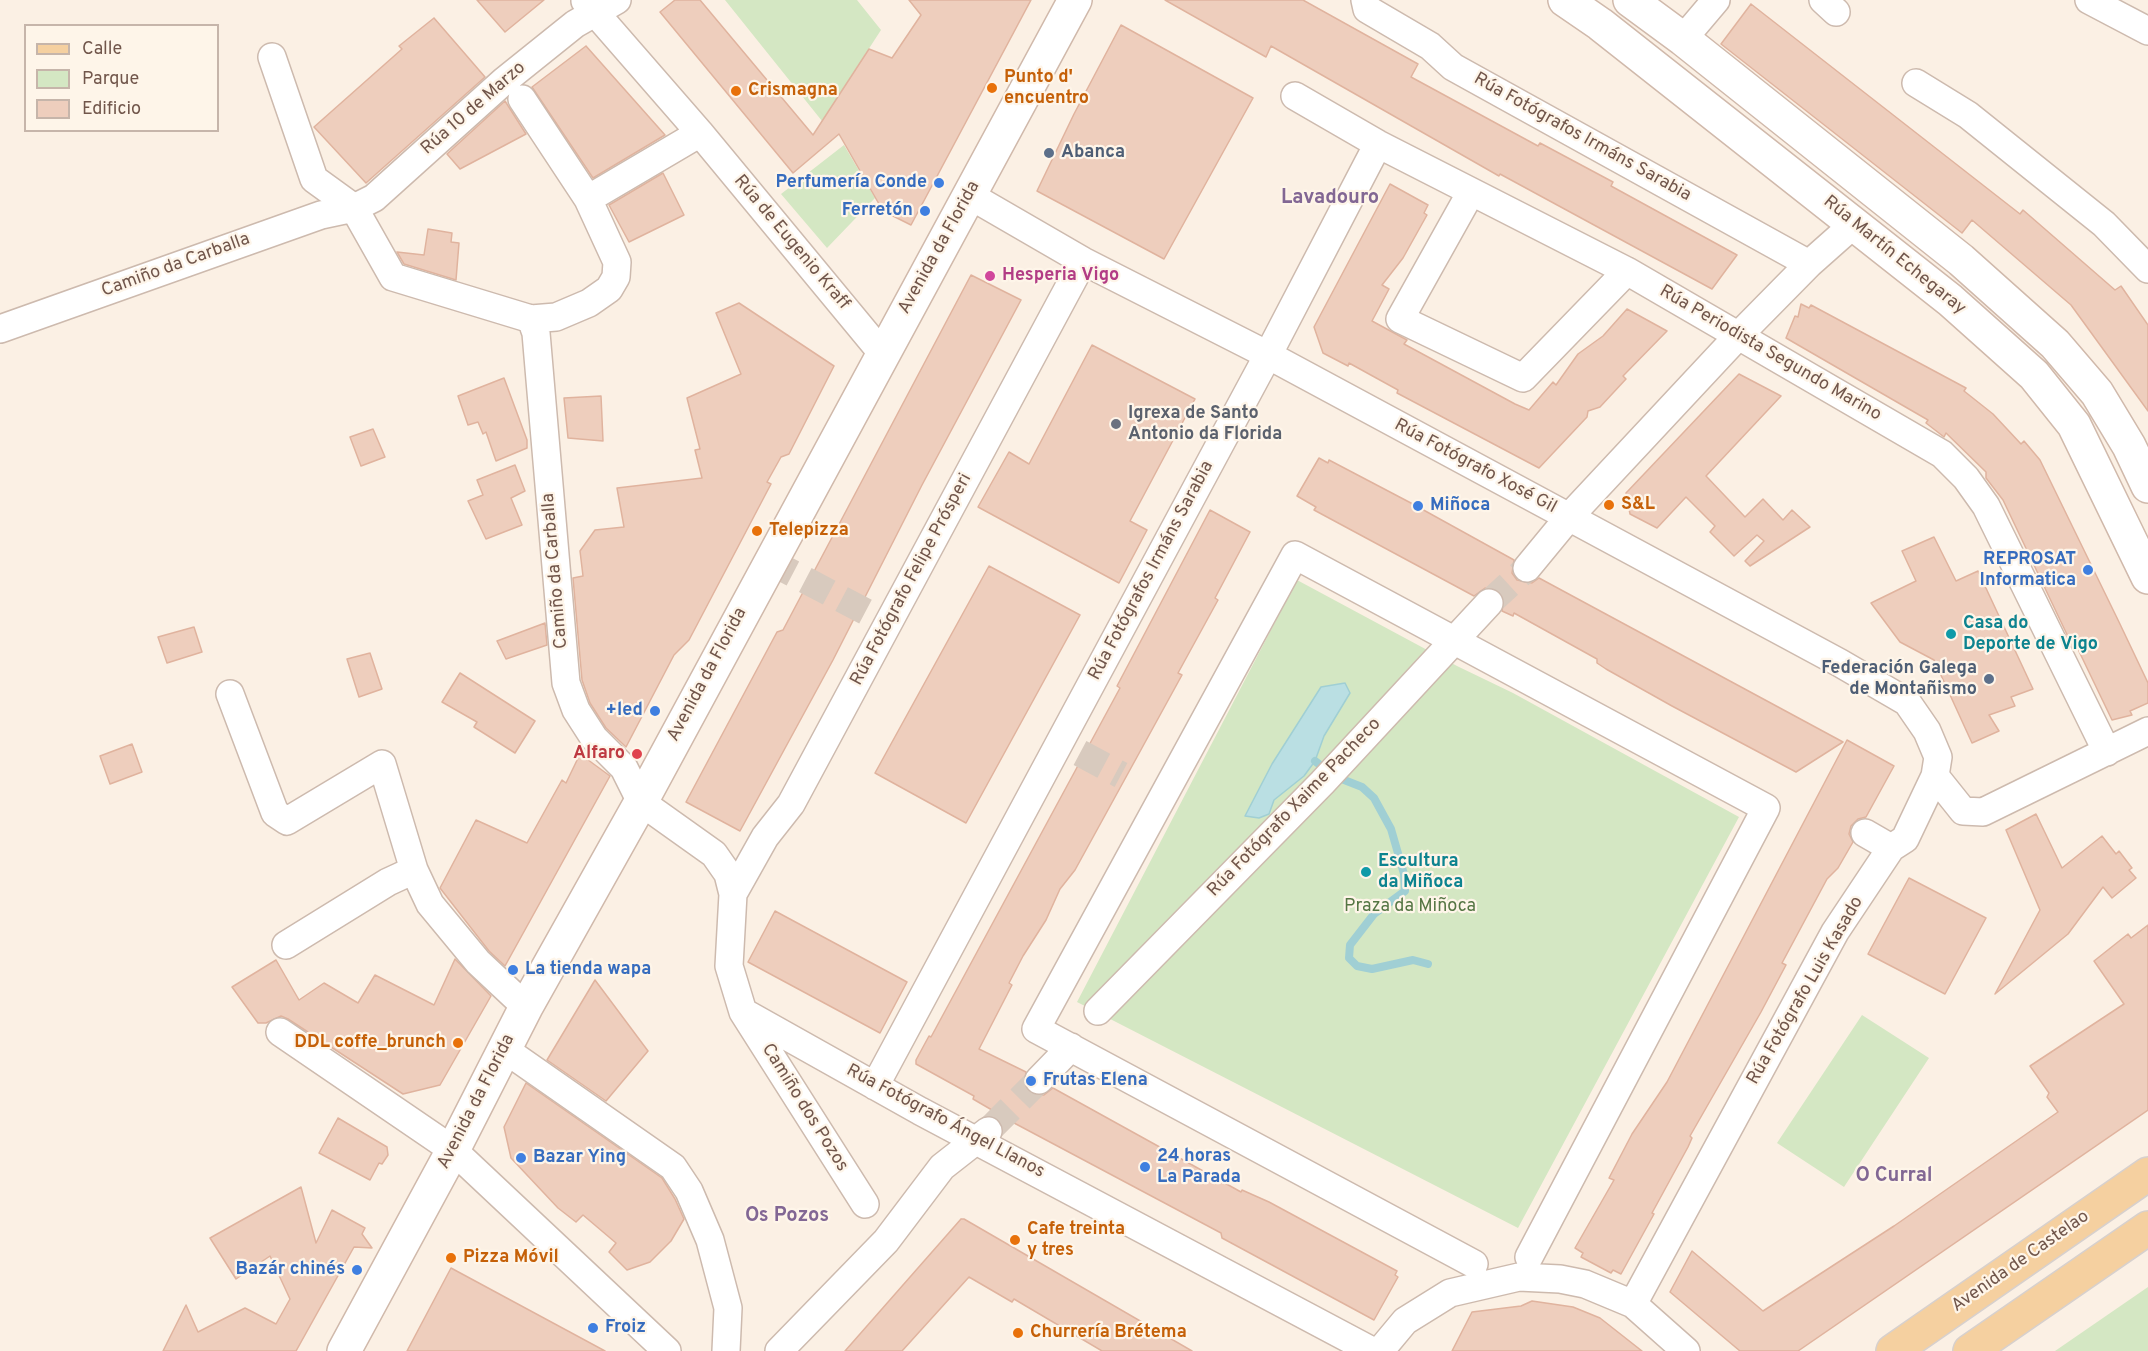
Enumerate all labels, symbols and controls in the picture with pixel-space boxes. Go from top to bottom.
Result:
legend [24,24,219,132]
text: Calle [82,38,122,61]
street label: Rúa 10 de Marzo [417,58,531,160]
place label: Punto d' encuentro [1004,67,1089,110]
text: Parque [82,68,139,91]
street label: Rúa Fotógrafos Irmáns Sarabia [1469,69,1695,207]
place label: Crismagna [748,80,838,102]
marker: Punto d' encuentro [985,81,999,95]
marker: Crismagna [729,84,743,98]
text: Edificio [82,98,141,121]
place label: Abanca [1061,142,1125,164]
marker: Abanca [1042,146,1056,160]
street label: Rúa de Eugenio Kraff [728,171,854,315]
place label: Perfumería Conde [776,172,927,194]
marker: Perfumería Conde [932,176,946,190]
street label: Avenida da Florida [895,178,985,318]
district label: Lavadouro [1281,187,1379,211]
street label: Rúa Martín Echegaray [1818,192,1970,320]
place label: Ferretón [842,200,913,222]
marker: Ferretón [918,204,932,218]
street label: Camiño da Carballa [99,229,253,303]
place label: Hesperia Vigo [1002,265,1119,287]
marker: Hesperia Vigo [983,269,997,283]
street label: Rúa Periodista Segundo Marino [1655,281,1885,427]
place label: Igrexa de Santo Antonio da Florida [1128,403,1282,446]
street label: Rúa Fotógrafo Xosé Gil [1390,415,1560,519]
marker: Igrexa de Santo Antonio da Florida [1109,417,1123,431]
street label: Rúa Fotógrafos Irmáns Sarabia [1085,458,1219,684]
street label: Rúa Fotógrafo Felipe Prósperi [847,470,977,690]
street label: Camiño da Carballa [538,492,574,650]
place label: S&L [1621,494,1655,516]
place label: Miñoca [1430,495,1490,517]
marker: S&L [1602,498,1616,512]
marker: Miñoca [1411,499,1425,513]
place label: Telepizza [769,520,849,542]
marker: Telepizza [750,524,764,538]
place label: REPROSAT Informatica [1980,549,2076,592]
marker: REPROSAT Informatica [2081,563,2095,577]
street label: Avenida da Florida [664,604,752,746]
place label: Casa do Deporte de Vigo [1963,613,2098,656]
marker: Casa do Deporte de Vigo [1944,627,1958,641]
place label: Federación Galega de Montañismo [1821,658,1977,700]
marker: Federación Galega de Montañismo [1982,672,1996,686]
place label: +led [606,700,643,722]
marker: +led [648,704,662,718]
street label: Rúa Fotógrafo Xaime Pacheco [1204,714,1386,902]
place label: Alfaro [573,743,625,765]
marker: Alfaro [630,747,644,761]
place label: Escultura da Miñoca [1378,851,1463,894]
marker: Escultura da Miñoca [1359,865,1373,879]
street label: Rúa Fotógrafo Luis Kasado [1743,893,1869,1089]
park label: Praza da Miñoca [1344,896,1476,918]
place label: La tienda wapa [525,959,651,981]
marker: La tienda wapa [506,963,520,977]
street label: Avenida da Florida [434,1031,520,1173]
place label: DDL coffe_brunch [294,1032,446,1054]
marker: DDL coffe_brunch [451,1036,465,1050]
street label: Camiño dos Pozos [756,1040,852,1176]
street label: Rúa Fotógrafo Ángel Llanos [842,1060,1048,1184]
place label: Frutas Elena [1043,1070,1148,1092]
marker: Frutas Elena [1024,1074,1038,1088]
place label: 24 horas La Parada [1157,1146,1241,1188]
place label: Bazar Ying [533,1147,626,1169]
marker: Bazar Ying [514,1151,528,1165]
marker: 24 horas La Parada [1138,1160,1152,1174]
district label: O Curral [1855,1165,1933,1189]
district label: Os Pozos [745,1205,829,1229]
street label: Avenida de Castelao [1948,1206,2094,1318]
place label: Cafe treinta y tres [1027,1219,1125,1262]
marker: Cafe treinta y tres [1008,1233,1022,1247]
place label: Pizza Móvil [463,1247,559,1269]
marker: Pizza Móvil [444,1251,458,1265]
place label: Bazár chinés [235,1259,345,1281]
marker: Bazár chinés [350,1263,364,1277]
place label: Froiz [605,1317,646,1339]
marker: Froiz [586,1321,600,1335]
place label: Churrería Brétema [1030,1322,1187,1344]
marker: Churrería Brétema [1011,1326,1025,1340]

